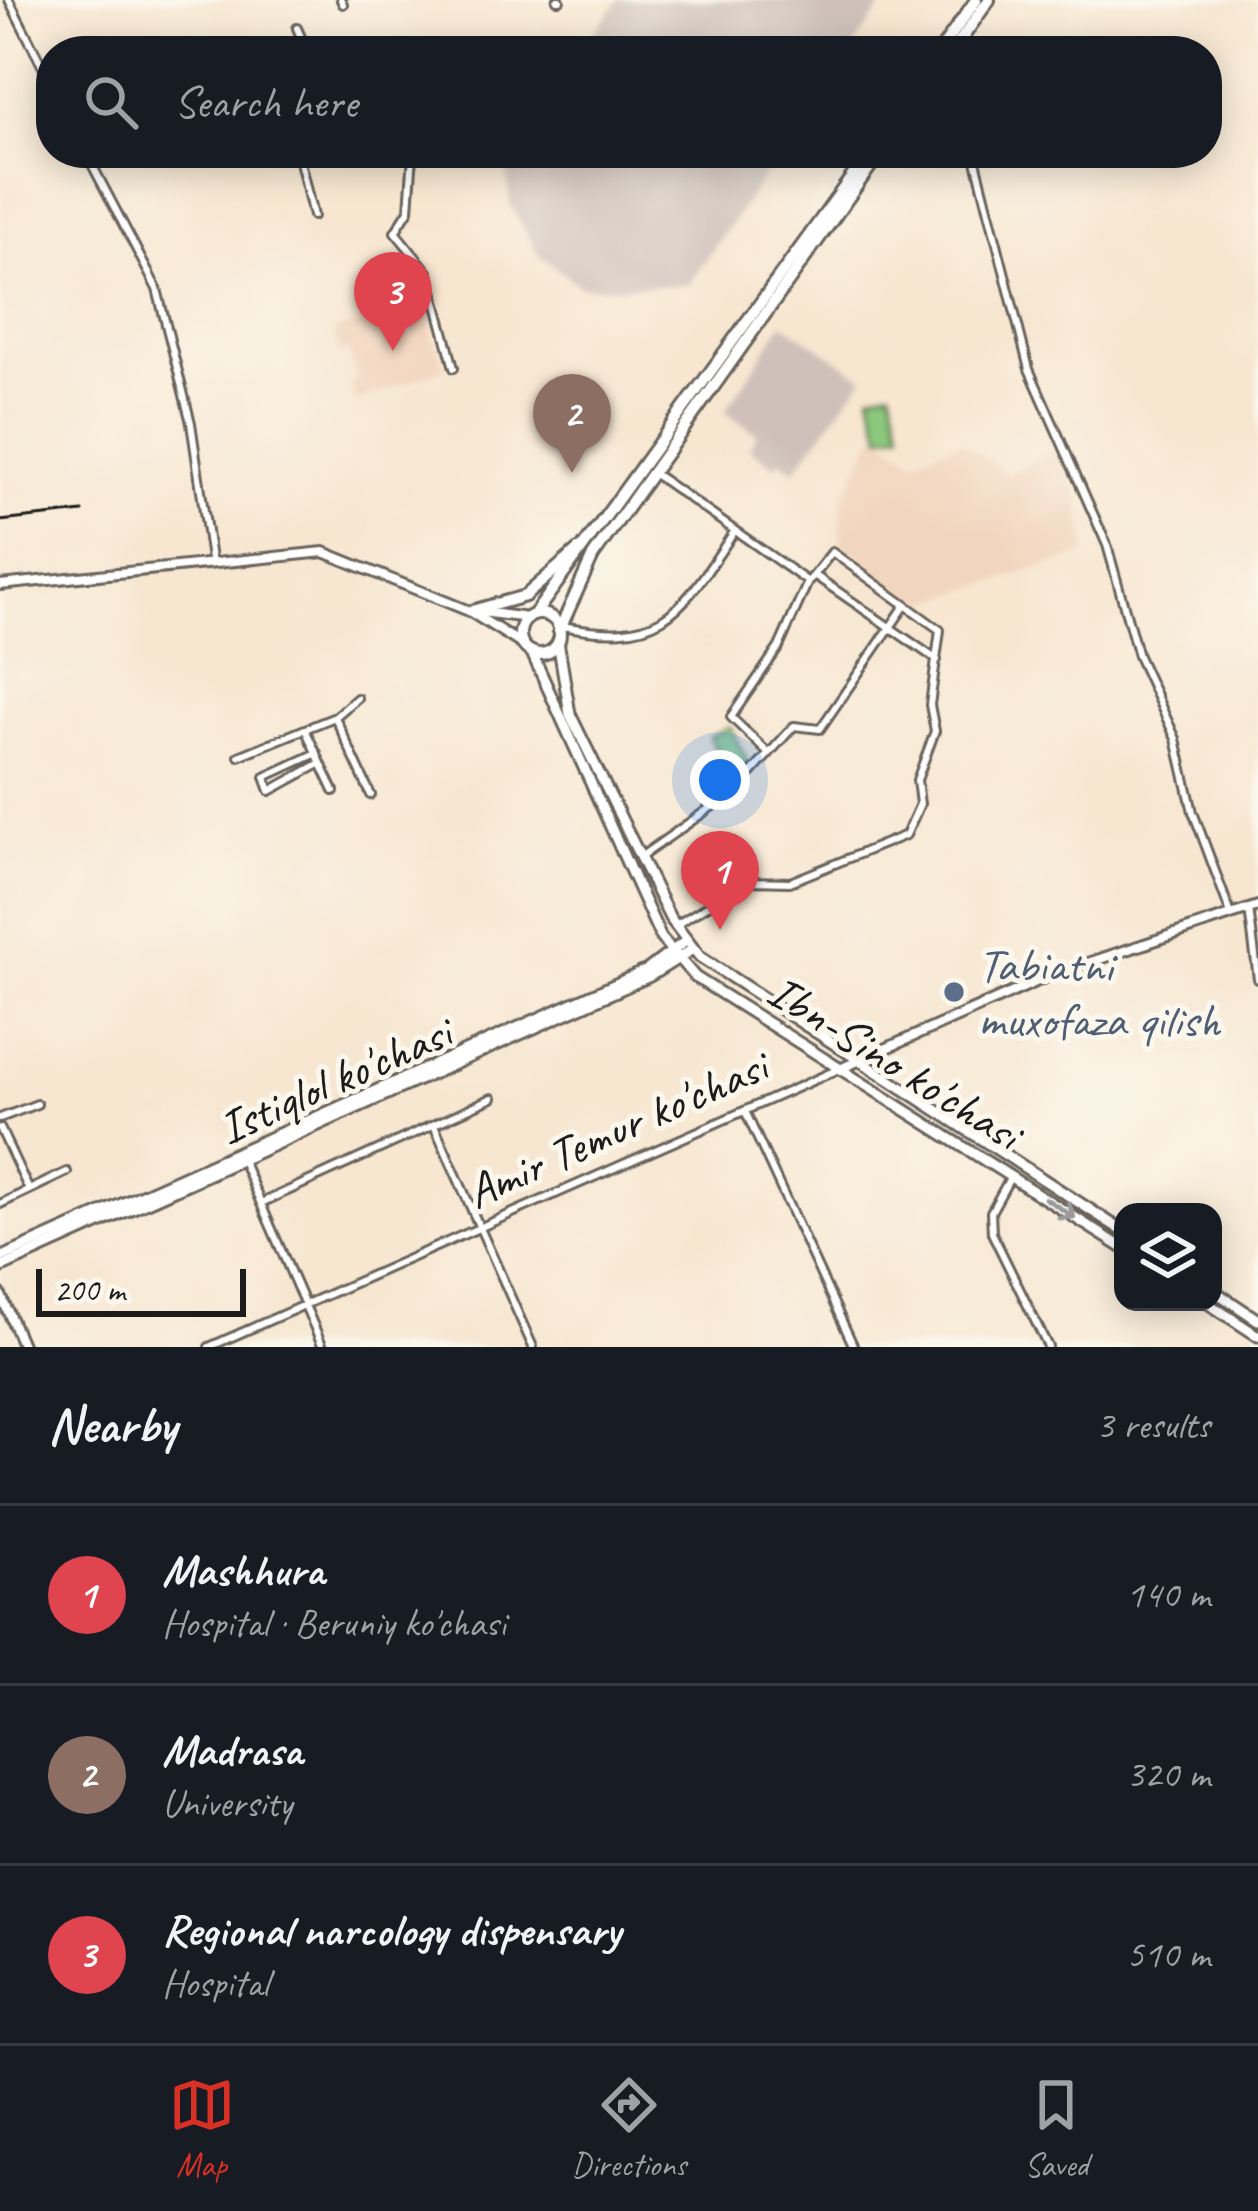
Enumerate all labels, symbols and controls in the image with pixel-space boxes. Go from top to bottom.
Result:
search box [36,36,1222,168]
icon: search [78,69,144,135]
text: Search here [174,74,357,131]
pin: 3 [354,252,432,351]
pin: 2 [533,374,611,473]
your location [690,750,750,810]
pin: 1 [681,831,759,930]
place label: Tabiatni muxofaza qilish [978,935,1222,1050]
street label: Ibn-Sino ko'chasi [757,961,1036,1166]
marker: Tabiatni muxofaza qilish [941,979,967,1005]
street label: Istiqlol ko'chasi [209,1000,465,1158]
street label: Amir Temur ko'chasi [457,1034,780,1222]
one-way arrow [1042,1195,1076,1220]
map controls [1114,1203,1222,1311]
button: layers [1114,1203,1222,1311]
scale bar [36,1263,246,1316]
text: 200 m [54,1269,125,1311]
text: Nearby [48,1393,176,1457]
text: 3 results [1096,1401,1210,1450]
text: Mashhura [162,1542,324,1599]
text: 1 [78,1570,96,1619]
text: 140 m [1126,1570,1210,1619]
text: Hospital · Beruniy ko'chasi [162,1599,506,1648]
text: Madrasa [162,1722,302,1779]
text: 2 [78,1750,96,1799]
text: 320 m [1126,1750,1210,1799]
text: University [162,1779,292,1828]
text: Regional narcology dispensary [162,1902,621,1959]
text: 3 [78,1930,96,1979]
text: 510 m [1126,1930,1210,1979]
text: Hospital [162,1959,269,2008]
tab: Map [169,2072,235,2186]
tab: Directions [572,2072,686,2186]
tab: Saved [1023,2072,1089,2186]

